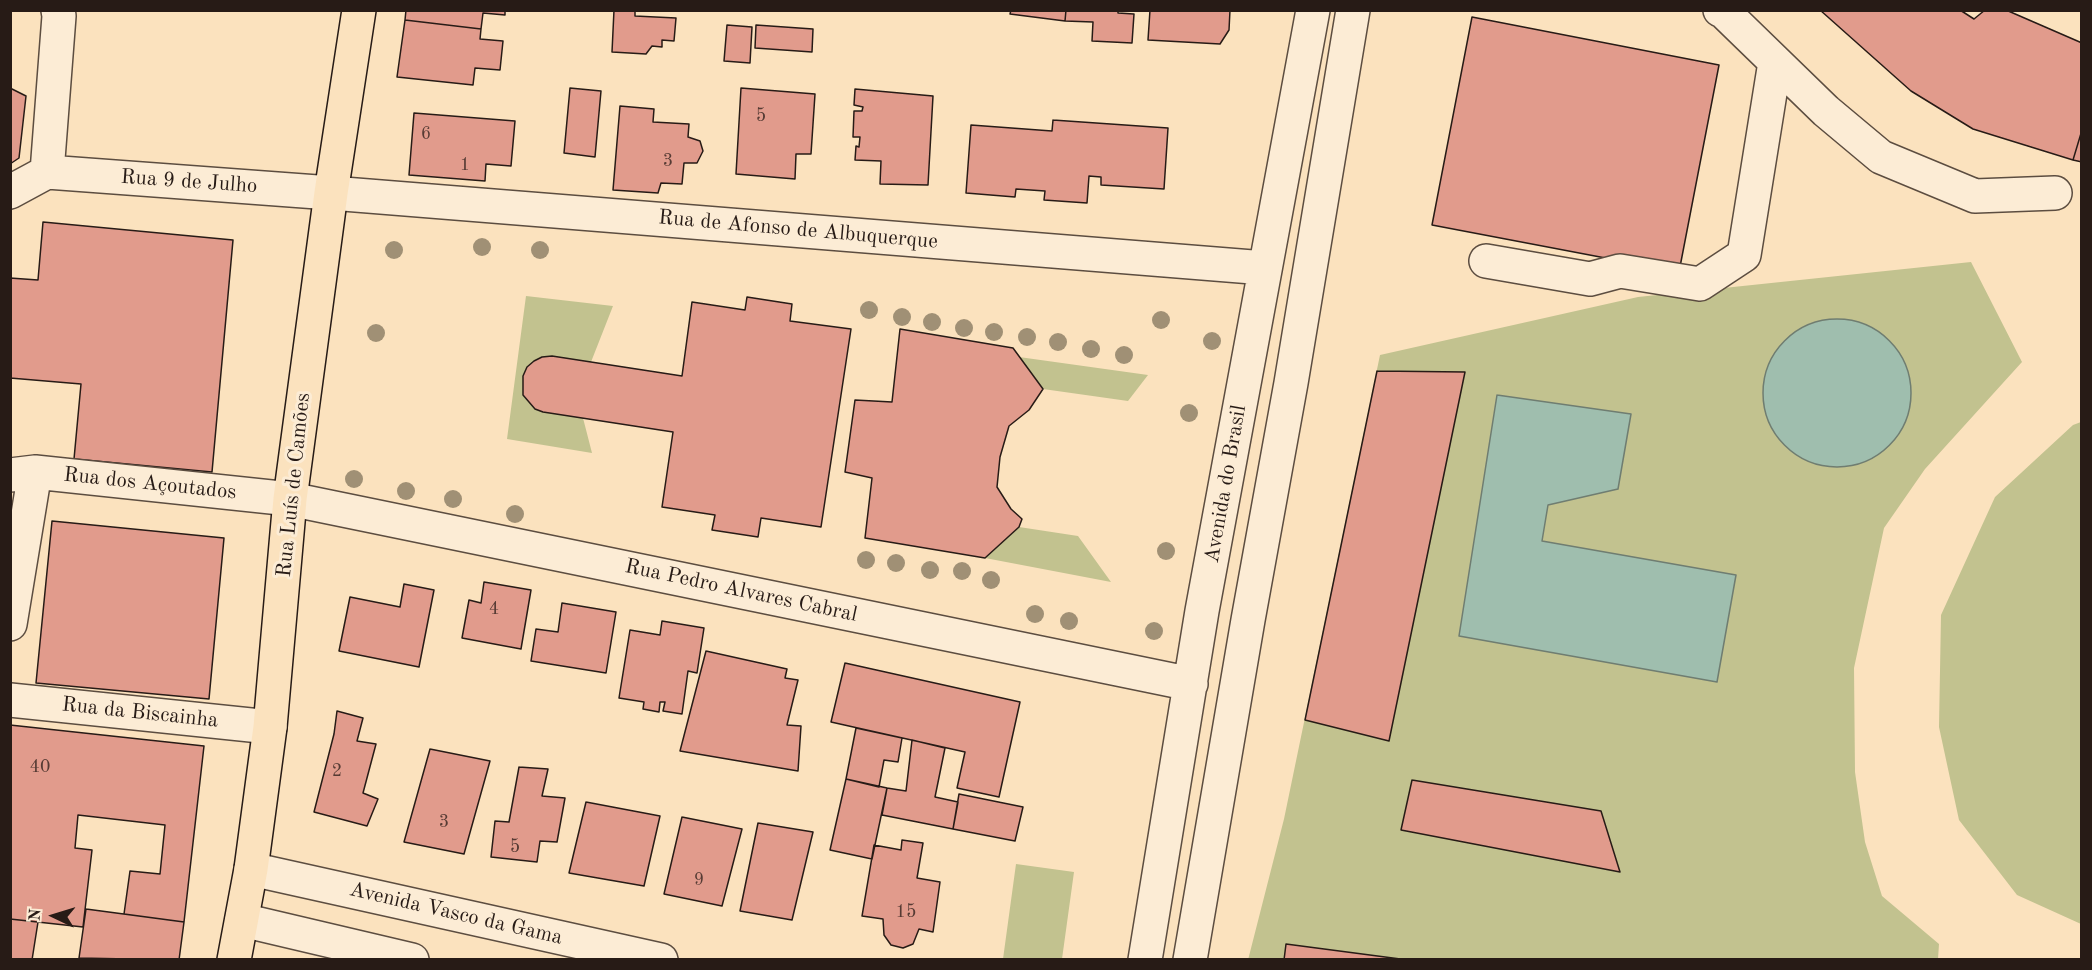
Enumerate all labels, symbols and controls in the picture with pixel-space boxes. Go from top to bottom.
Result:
house number: 5 [756,105,766,127]
house number: 6 [421,123,431,145]
house number: 3 [663,150,673,172]
house number: 1 [460,154,470,176]
street label: Rua 9 de Julho [120,165,258,199]
street label: Rua de Afonso de Albuquerque [657,205,939,255]
street label: Rua Luís de Camões [272,392,316,578]
street label: Avenida do Brasil [1200,403,1252,565]
street label: Rua dos Açoutados [62,462,238,506]
street label: Rua Pedro Alvares Cabral [623,554,859,628]
house number: 4 [489,598,499,620]
street label: Rua da Biscainha [60,692,220,734]
house number: 40 [30,756,50,778]
house number: 2 [332,760,342,782]
house number: 3 [439,811,449,833]
house number: 5 [510,836,520,858]
house number: 9 [694,869,704,891]
street label: Avenida Vasco da Gama [347,877,565,951]
north arrow [24,886,84,946]
house number: 15 [896,901,916,923]
text: N [28,908,44,921]

